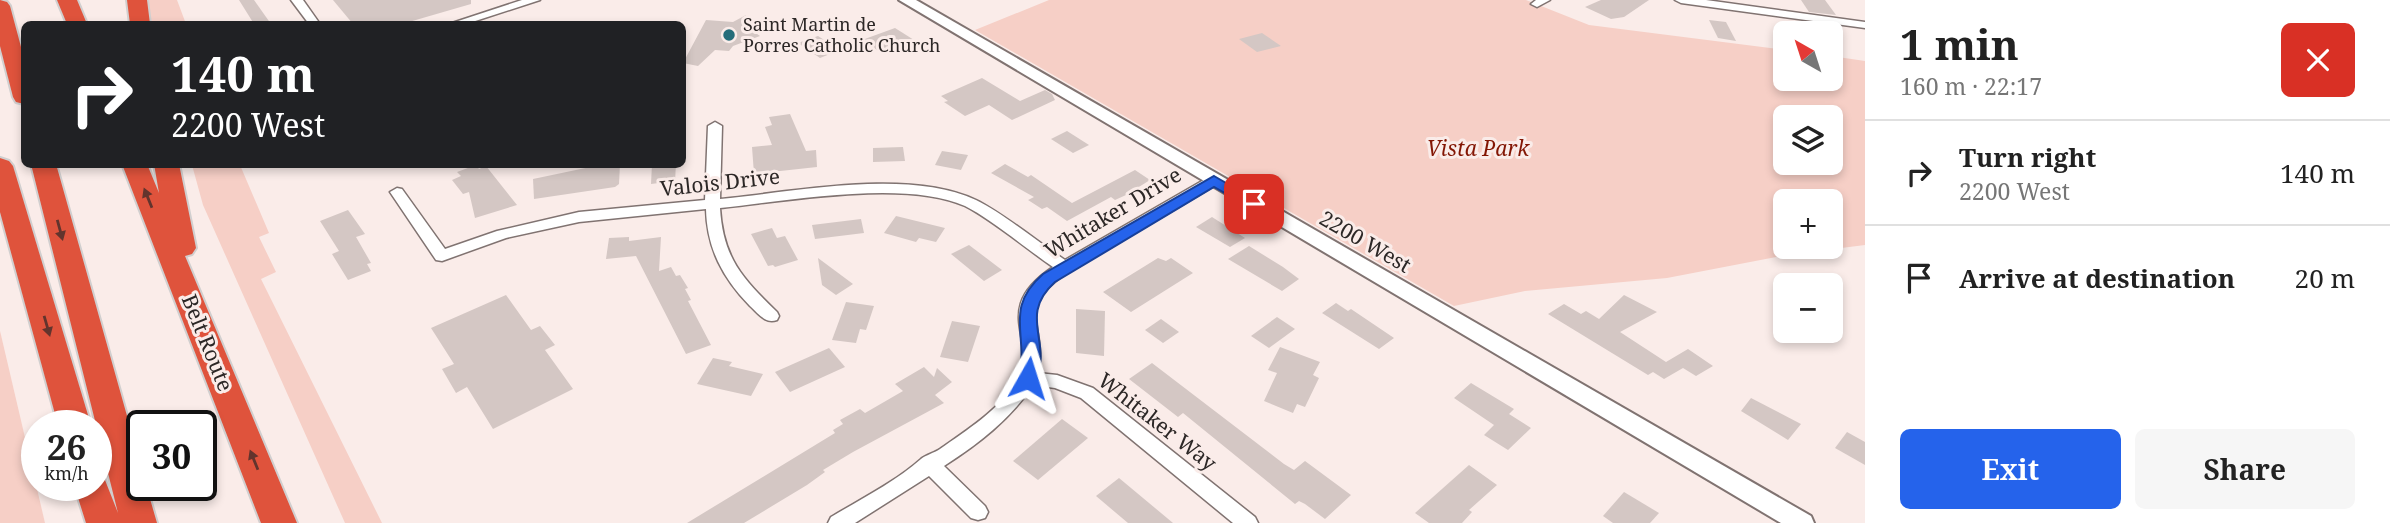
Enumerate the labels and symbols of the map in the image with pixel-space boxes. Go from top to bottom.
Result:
place label: Saint Martin de Porres Catholic Church [743,12,941,57]
north arrow [1773,21,1843,91]
marker: Saint Martin de Porres Catholic Church [721,27,737,43]
park label: Vista Park [1427,134,1530,162]
street label: Whitaker Drive [1039,160,1186,264]
street label: Valois Drive [659,162,781,202]
pin [1224,174,1284,234]
one-way arrow [142,187,153,208]
street label: 2200 West [1315,204,1416,279]
one-way arrow [55,220,66,242]
street label: Belt Route [176,290,240,395]
one-way arrow [42,315,52,336]
position arrow [991,341,1065,415]
street label: Whitaker Way [1092,366,1223,476]
speed limit sign: 30 [126,410,217,501]
one-way arrow [248,449,259,470]

